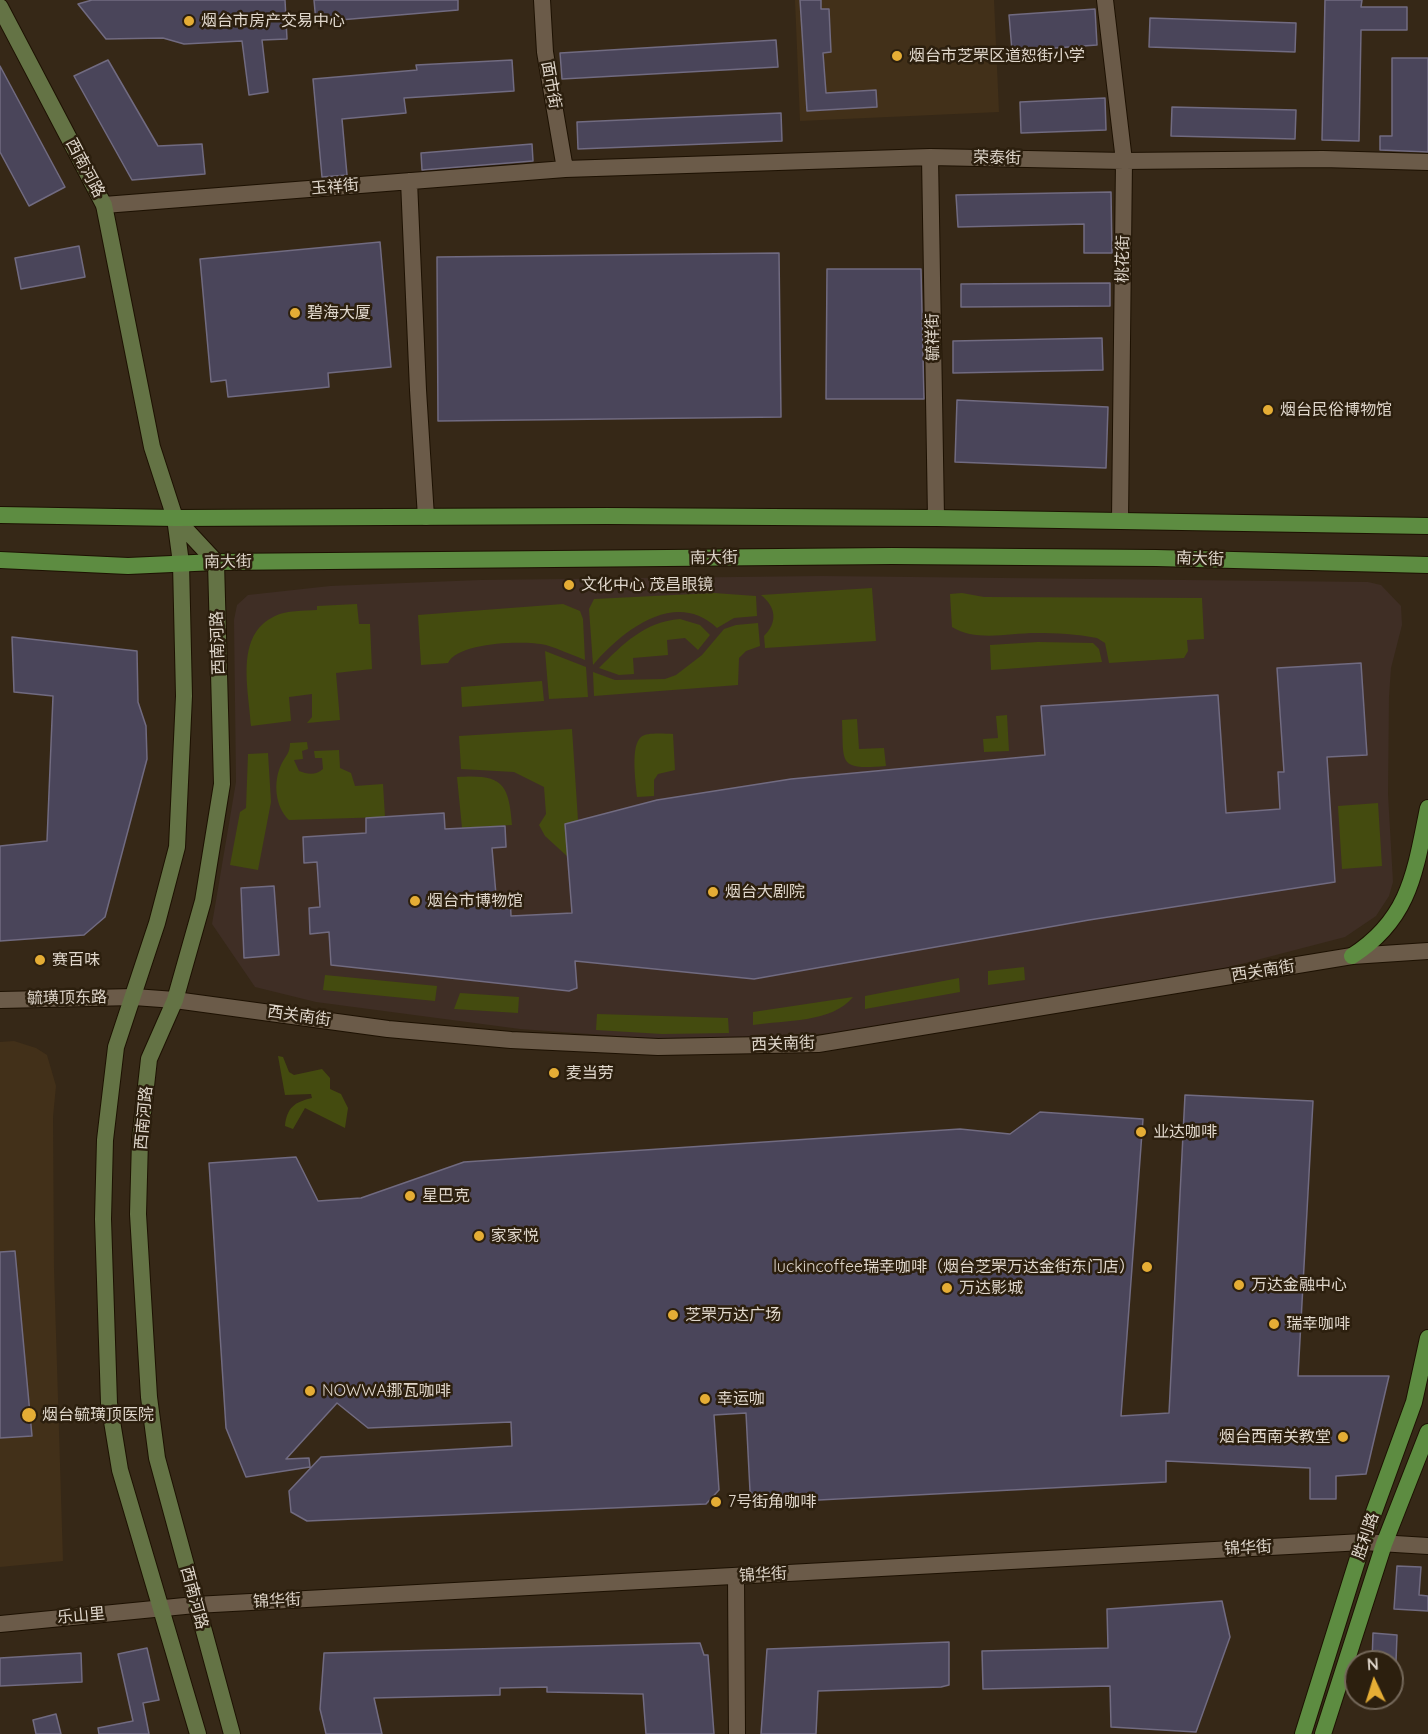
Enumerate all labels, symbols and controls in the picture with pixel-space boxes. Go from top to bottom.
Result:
place label: 烟台市房产交易中心 [201,11,345,31]
marker: 烟台市房产交易中心 [182,14,196,28]
place label: 烟台市芝罘区道恕街小学 [909,46,1085,66]
marker: 烟台市芝罘区道恕街小学 [890,49,904,63]
street label: 面市街 [537,60,565,110]
street label: 西南河路 [62,135,108,201]
street label: 荣泰街 [973,148,1021,168]
street label: 玉祥街 [310,175,360,199]
street label: 桃花街 [1113,235,1133,283]
place label: 碧海大厦 [307,303,371,323]
marker: 碧海大厦 [288,306,302,320]
street label: 毓祥街 [923,313,943,361]
place label: 烟台民俗博物馆 [1280,400,1392,420]
marker: 烟台民俗博物馆 [1261,403,1275,417]
street label: 南大街 [690,548,738,568]
street label: 南大街 [1176,549,1224,569]
street label: 南大街 [204,552,252,572]
place label: 文化中心 茂昌眼镜 [581,575,713,595]
marker: 文化中心 茂昌眼镜 [562,578,576,592]
street label: 西南河路 [207,611,229,675]
place label: 烟台大剧院 [725,882,805,902]
marker: 烟台大剧院 [706,885,720,899]
place label: 烟台市博物馆 [427,891,523,911]
marker: 烟台市博物馆 [408,894,422,908]
place label: 赛百味 [52,950,100,970]
marker: 赛百味 [33,953,47,967]
street label: 西关南街 [1230,957,1296,985]
street label: 毓璜顶东路 [27,988,107,1008]
street label: 西关南街 [266,1002,332,1030]
street label: 西关南街 [751,1033,815,1055]
place label: 麦当劳 [566,1063,614,1083]
marker: 麦当劳 [547,1066,561,1080]
street label: 西南河路 [132,1085,156,1151]
place label: 业达咖啡 [1153,1122,1217,1142]
marker: 业达咖啡 [1134,1125,1148,1139]
place label: 星巴克 [422,1186,470,1206]
marker: 星巴克 [403,1189,417,1203]
place label: 家家悦 [491,1226,539,1246]
marker: 家家悦 [472,1229,486,1243]
place label: luckincoffee瑞幸咖啡（烟台芝罘万达金街东门店） [773,1257,1135,1277]
marker: luckincoffee瑞幸咖啡（烟台芝罘万达金街东门店） [1140,1260,1154,1274]
place label: 万达金融中心 [1251,1275,1347,1295]
place label: 万达影城 [959,1278,1023,1298]
marker: 万达金融中心 [1232,1278,1246,1292]
marker: 万达影城 [940,1281,954,1295]
place label: 芝罘万达广场 [685,1305,781,1325]
marker: 芝罘万达广场 [666,1308,680,1322]
place label: 瑞幸咖啡 [1286,1314,1350,1334]
marker: 瑞幸咖啡 [1267,1317,1281,1331]
place label: NOWWA挪瓦咖啡 [322,1381,451,1401]
marker: NOWWA挪瓦咖啡 [303,1384,317,1398]
place label: 幸运咖 [717,1389,765,1409]
marker: 幸运咖 [698,1392,712,1406]
place label: 烟台毓璜顶医院 [42,1405,154,1425]
marker: 烟台毓璜顶医院 [20,1406,38,1424]
place label: 烟台西南关教堂 [1219,1427,1331,1447]
marker: 烟台西南关教堂 [1336,1430,1350,1444]
place label: 7号街角咖啡 [728,1492,816,1512]
marker: 7号街角咖啡 [709,1495,723,1509]
street label: 胜利路 [1349,1510,1383,1562]
street label: 锦华街 [1224,1537,1272,1559]
street label: 锦华街 [739,1564,787,1586]
street label: 西南河路 [176,1565,212,1631]
street label: 锦华街 [253,1590,301,1612]
street label: 乐山里 [56,1604,106,1628]
north arrow [1344,1650,1404,1710]
text: N [1366,1654,1379,1674]

